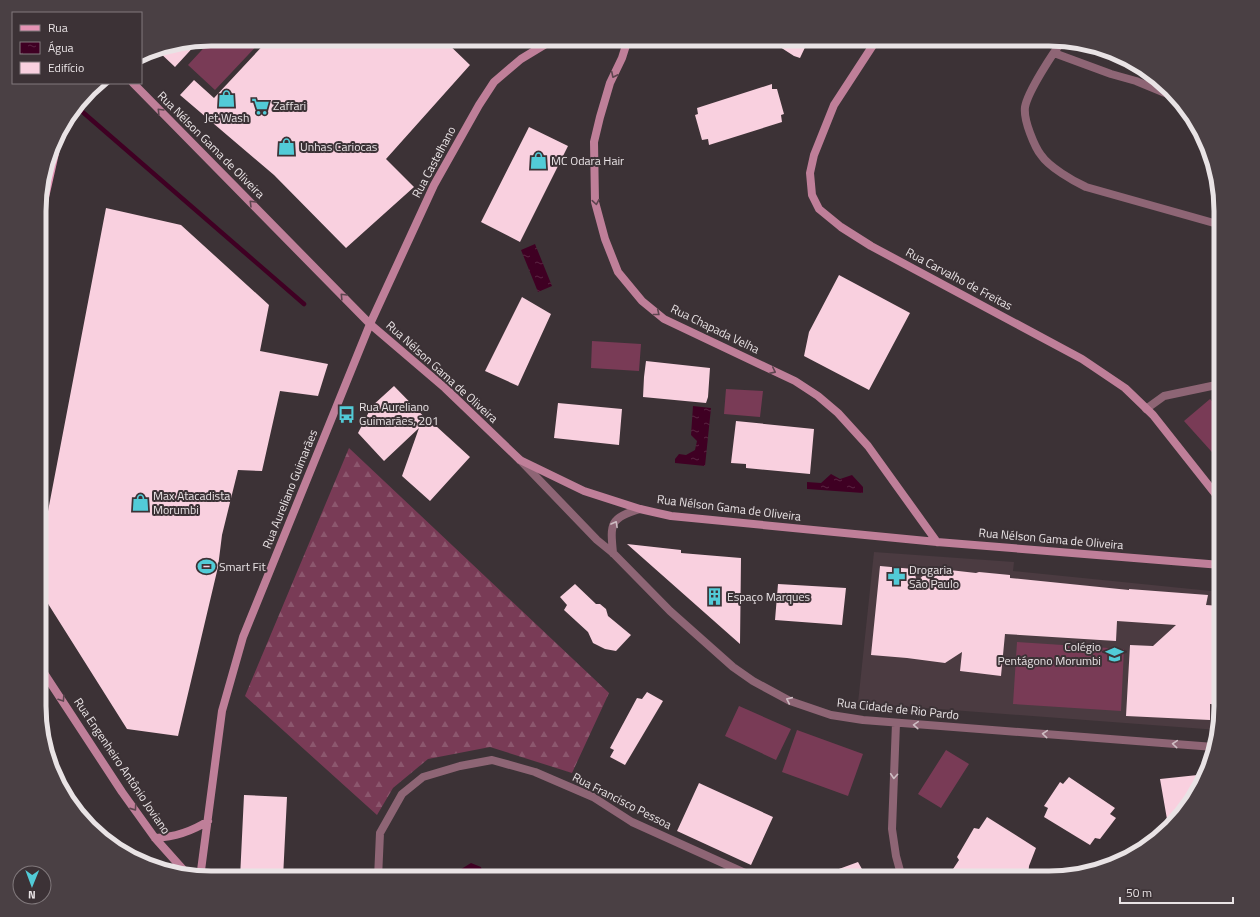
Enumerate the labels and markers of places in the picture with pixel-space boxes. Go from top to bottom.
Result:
shop icon: Jet Wash [217,89,237,109]
supermarket icon: Zaffari [250,96,270,116]
place label: Zaffari [273,96,306,115]
place label: Jet Wash [205,108,249,127]
shop icon: Unhas Cariocas [277,137,297,157]
place label: Unhas Cariocas [300,137,378,156]
shop icon: MC Odara Hair [528,151,548,171]
place label: MC Odara Hair [551,151,624,170]
place label: Rua Aureliano Guimarães, 201 [359,397,439,430]
bus stop icon: Rua Aureliano Guimarães, 201 [336,404,356,424]
place label: Max Atacadista Morumbi [153,486,230,519]
shop icon: Max Atacadista Morumbi [130,493,150,513]
sports icon: Smart Fit [196,557,216,577]
place label: Smart Fit [219,557,266,576]
place label: Drogaria São Paulo [909,560,959,593]
pharmacy icon: Drogaria São Paulo [886,567,906,587]
building icon: Espaço Marques [704,587,724,607]
place label: Espaço Marques [727,587,811,606]
place label: Colégio Pentágono Morumbi [997,637,1101,670]
school or university icon: Colégio Pentágono Morumbi [1104,644,1124,664]

